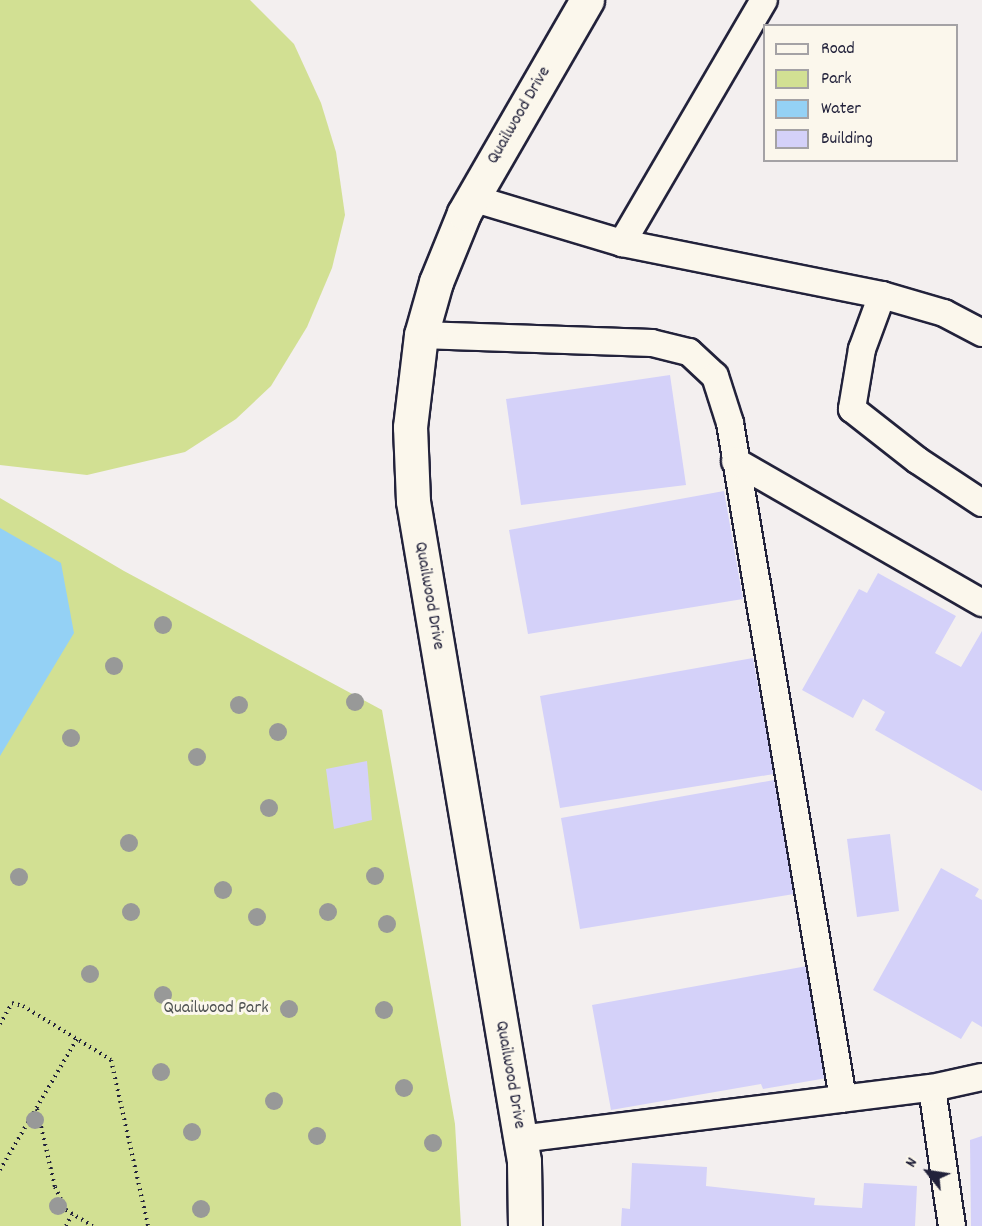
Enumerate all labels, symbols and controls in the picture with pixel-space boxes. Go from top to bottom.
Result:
legend [763,24,958,162]
text: Road [821,37,855,62]
street label: Quailwood Drive [483,63,557,169]
text: Park [821,67,852,92]
text: Water [821,97,861,122]
text: Building [821,127,873,152]
street label: Quailwood Drive [408,540,448,652]
park label: Quailwood Park [163,998,269,1020]
street label: Quailwood Drive [489,1019,529,1131]
north arrow [898,1142,958,1202]
text: N [900,1154,924,1172]

